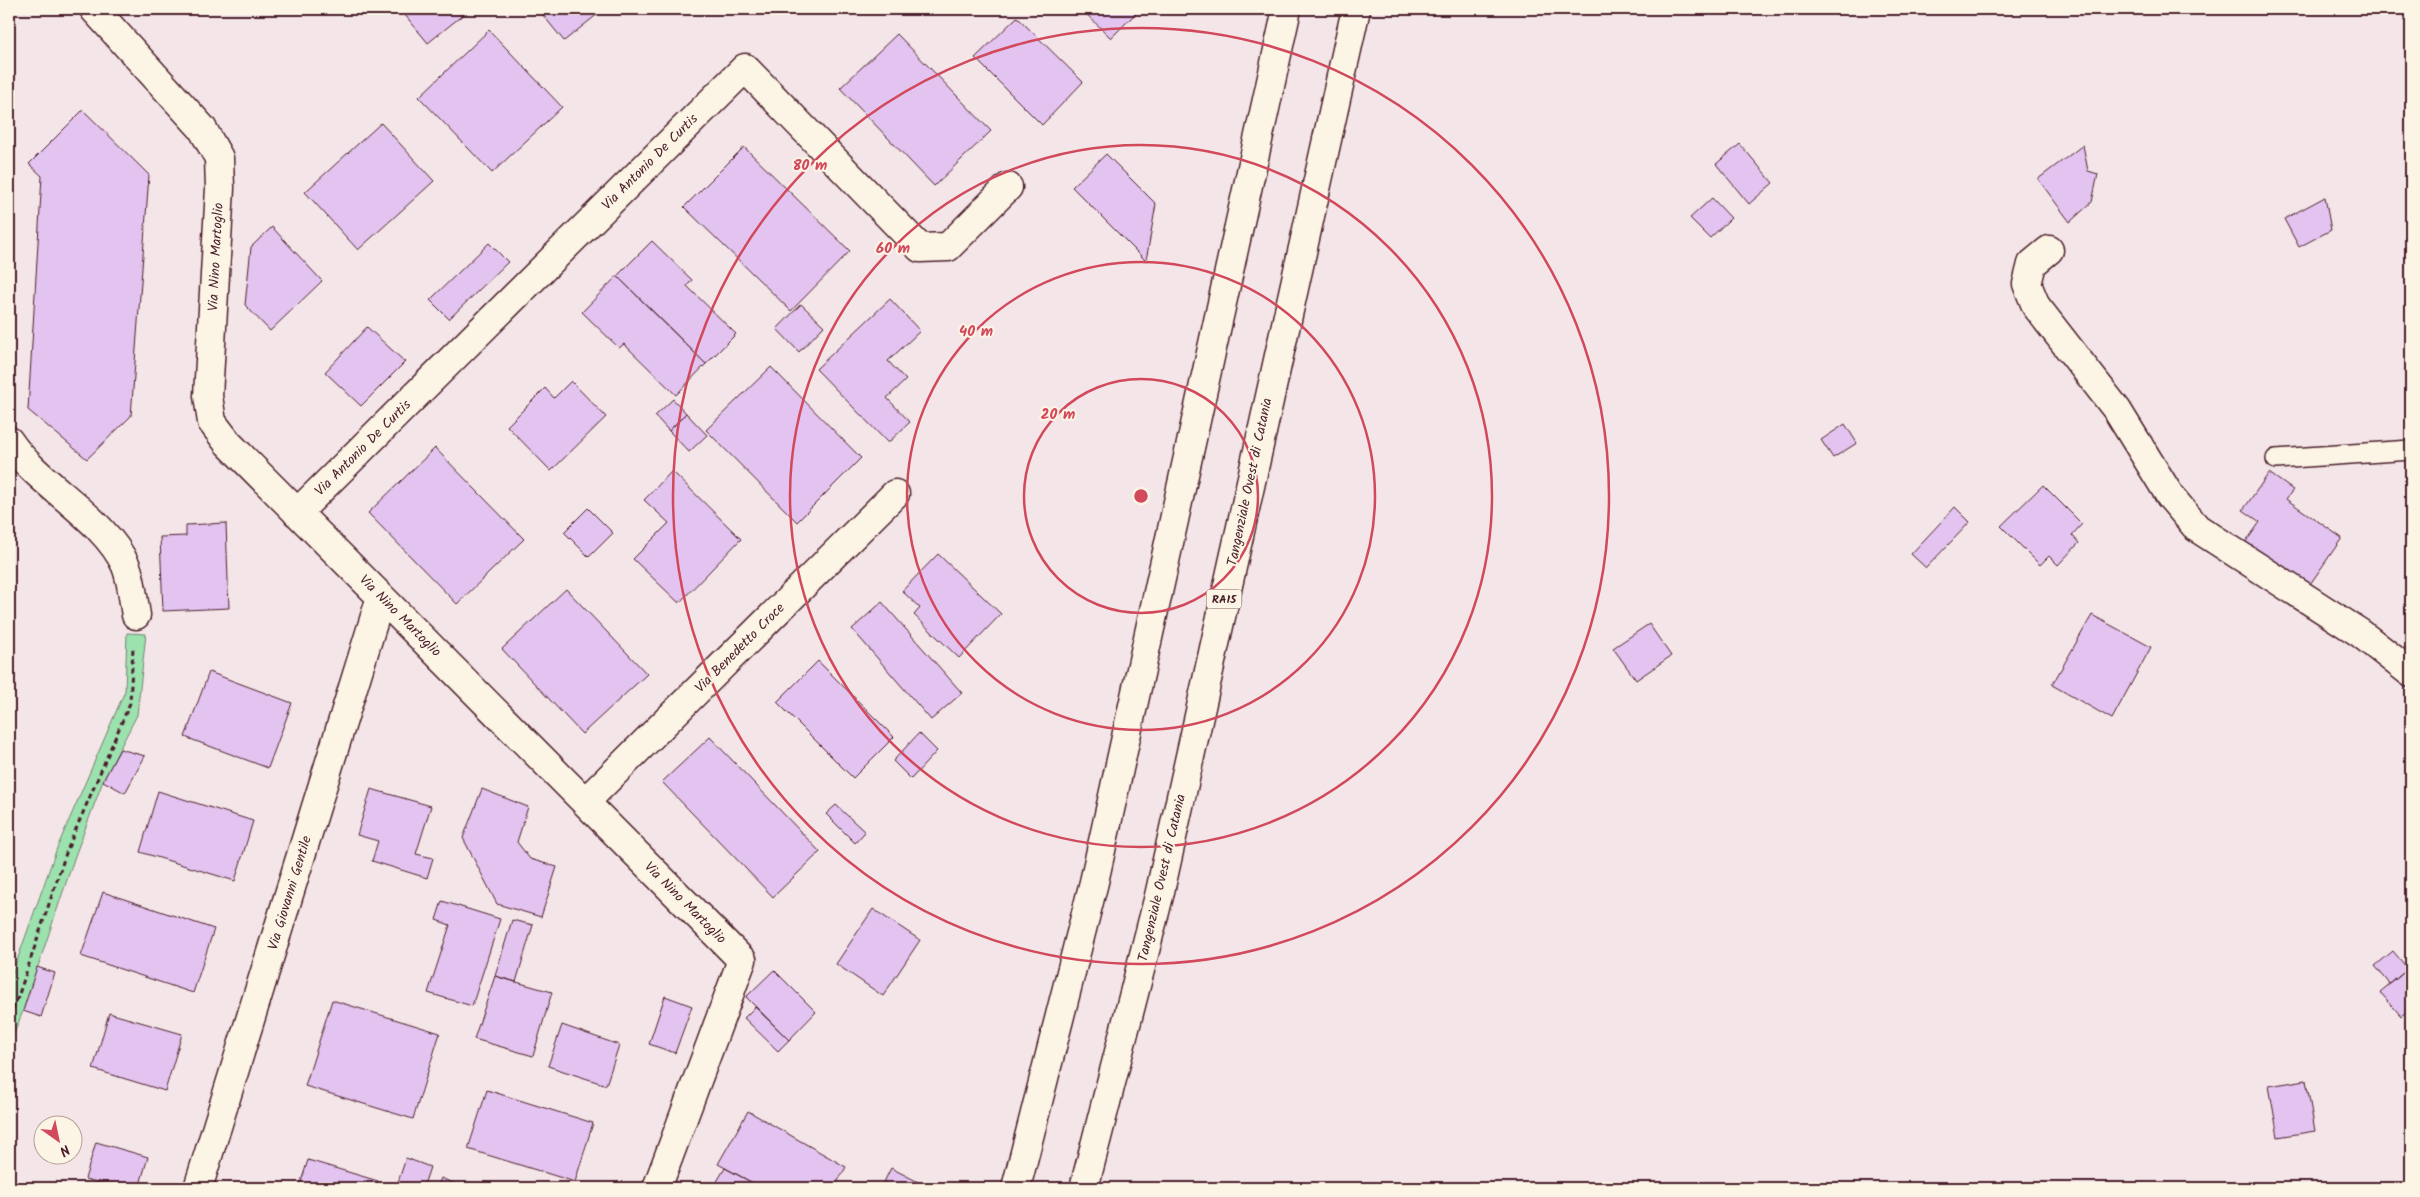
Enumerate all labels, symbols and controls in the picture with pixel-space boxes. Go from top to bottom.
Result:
street label: Via Antonio De Curtis [597,109,703,215]
text: 80 m [793,154,827,178]
street label: Via Nino Martoglio [202,202,230,312]
text: 60 m [876,237,910,261]
text: 40 m [959,320,993,344]
street label: Via Antonio De Curtis [310,395,416,501]
street label: Tangenziale Ovest di Catania [1221,396,1279,568]
text: 20 m [1041,403,1075,427]
centre of rings [1132,487,1150,505]
street label: Via Nino Martoglio [354,570,446,662]
road number: RA15 [1206,590,1242,608]
street label: Via Benedetto Croce [690,597,791,698]
street label: Tangenziale Ovest di Catania [1132,792,1192,964]
street label: Via Giovanni Gentile [262,833,318,953]
street label: Via Nino Martoglio [639,857,731,949]
north arrow [32,1114,82,1164]
text: N [55,1138,74,1162]

